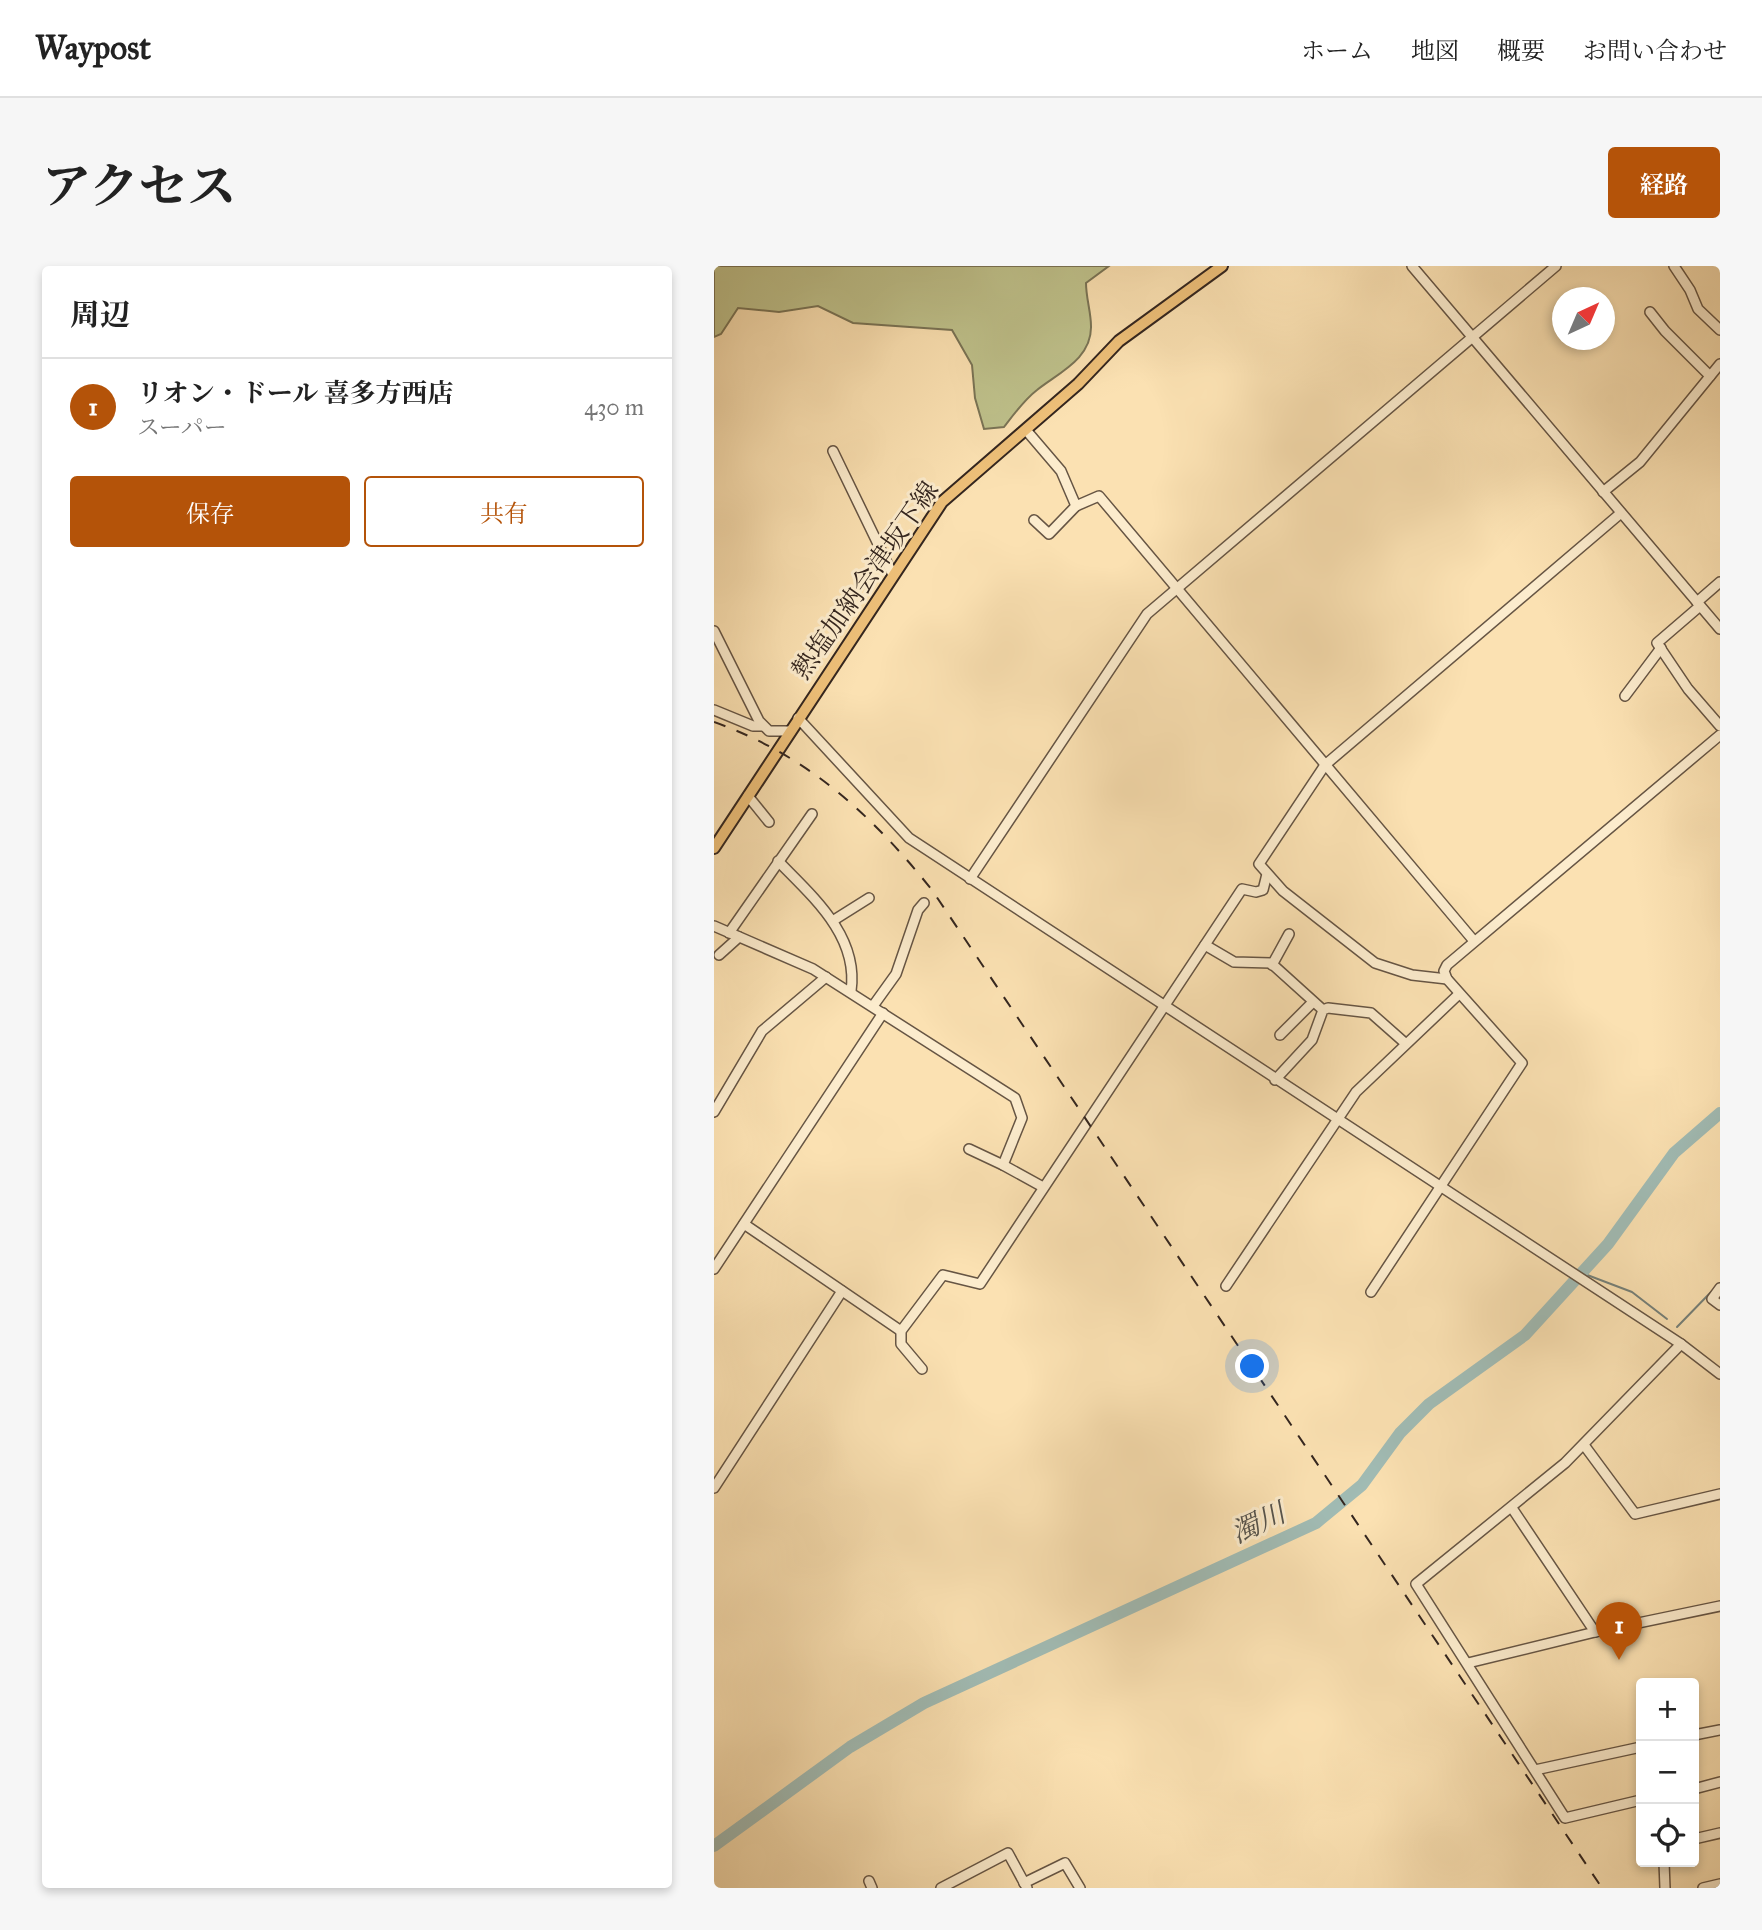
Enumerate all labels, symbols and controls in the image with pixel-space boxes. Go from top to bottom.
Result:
text: Waypost [35,28,151,68]
text: ホーム [1301,36,1373,66]
text: 地図 [1411,36,1459,66]
text: 概要 [1497,36,1545,66]
text: お問い合わせ [1583,36,1727,66]
button: 経路 [1608,147,1720,218]
text: アクセス [42,157,237,216]
north arrow [1552,287,1615,350]
text: 周辺 [70,297,130,333]
text: リオン・ドール 喜多方西店 [137,377,454,409]
text: 1 [88,393,98,421]
text: 430 m [584,393,644,421]
text: スーパー [137,413,227,441]
street label: 熱塩加納会津坂下線 [785,475,945,685]
button: 保存 [70,476,350,547]
button: 共有 [364,476,644,547]
your location [1235,1349,1269,1383]
water label: 濁川 [1225,1494,1293,1551]
pin: 1 [1596,1602,1642,1660]
map controls [1636,1678,1699,1867]
button: + [1636,1678,1699,1741]
button: − [1636,1741,1699,1804]
button: locate [1636,1804,1699,1867]

